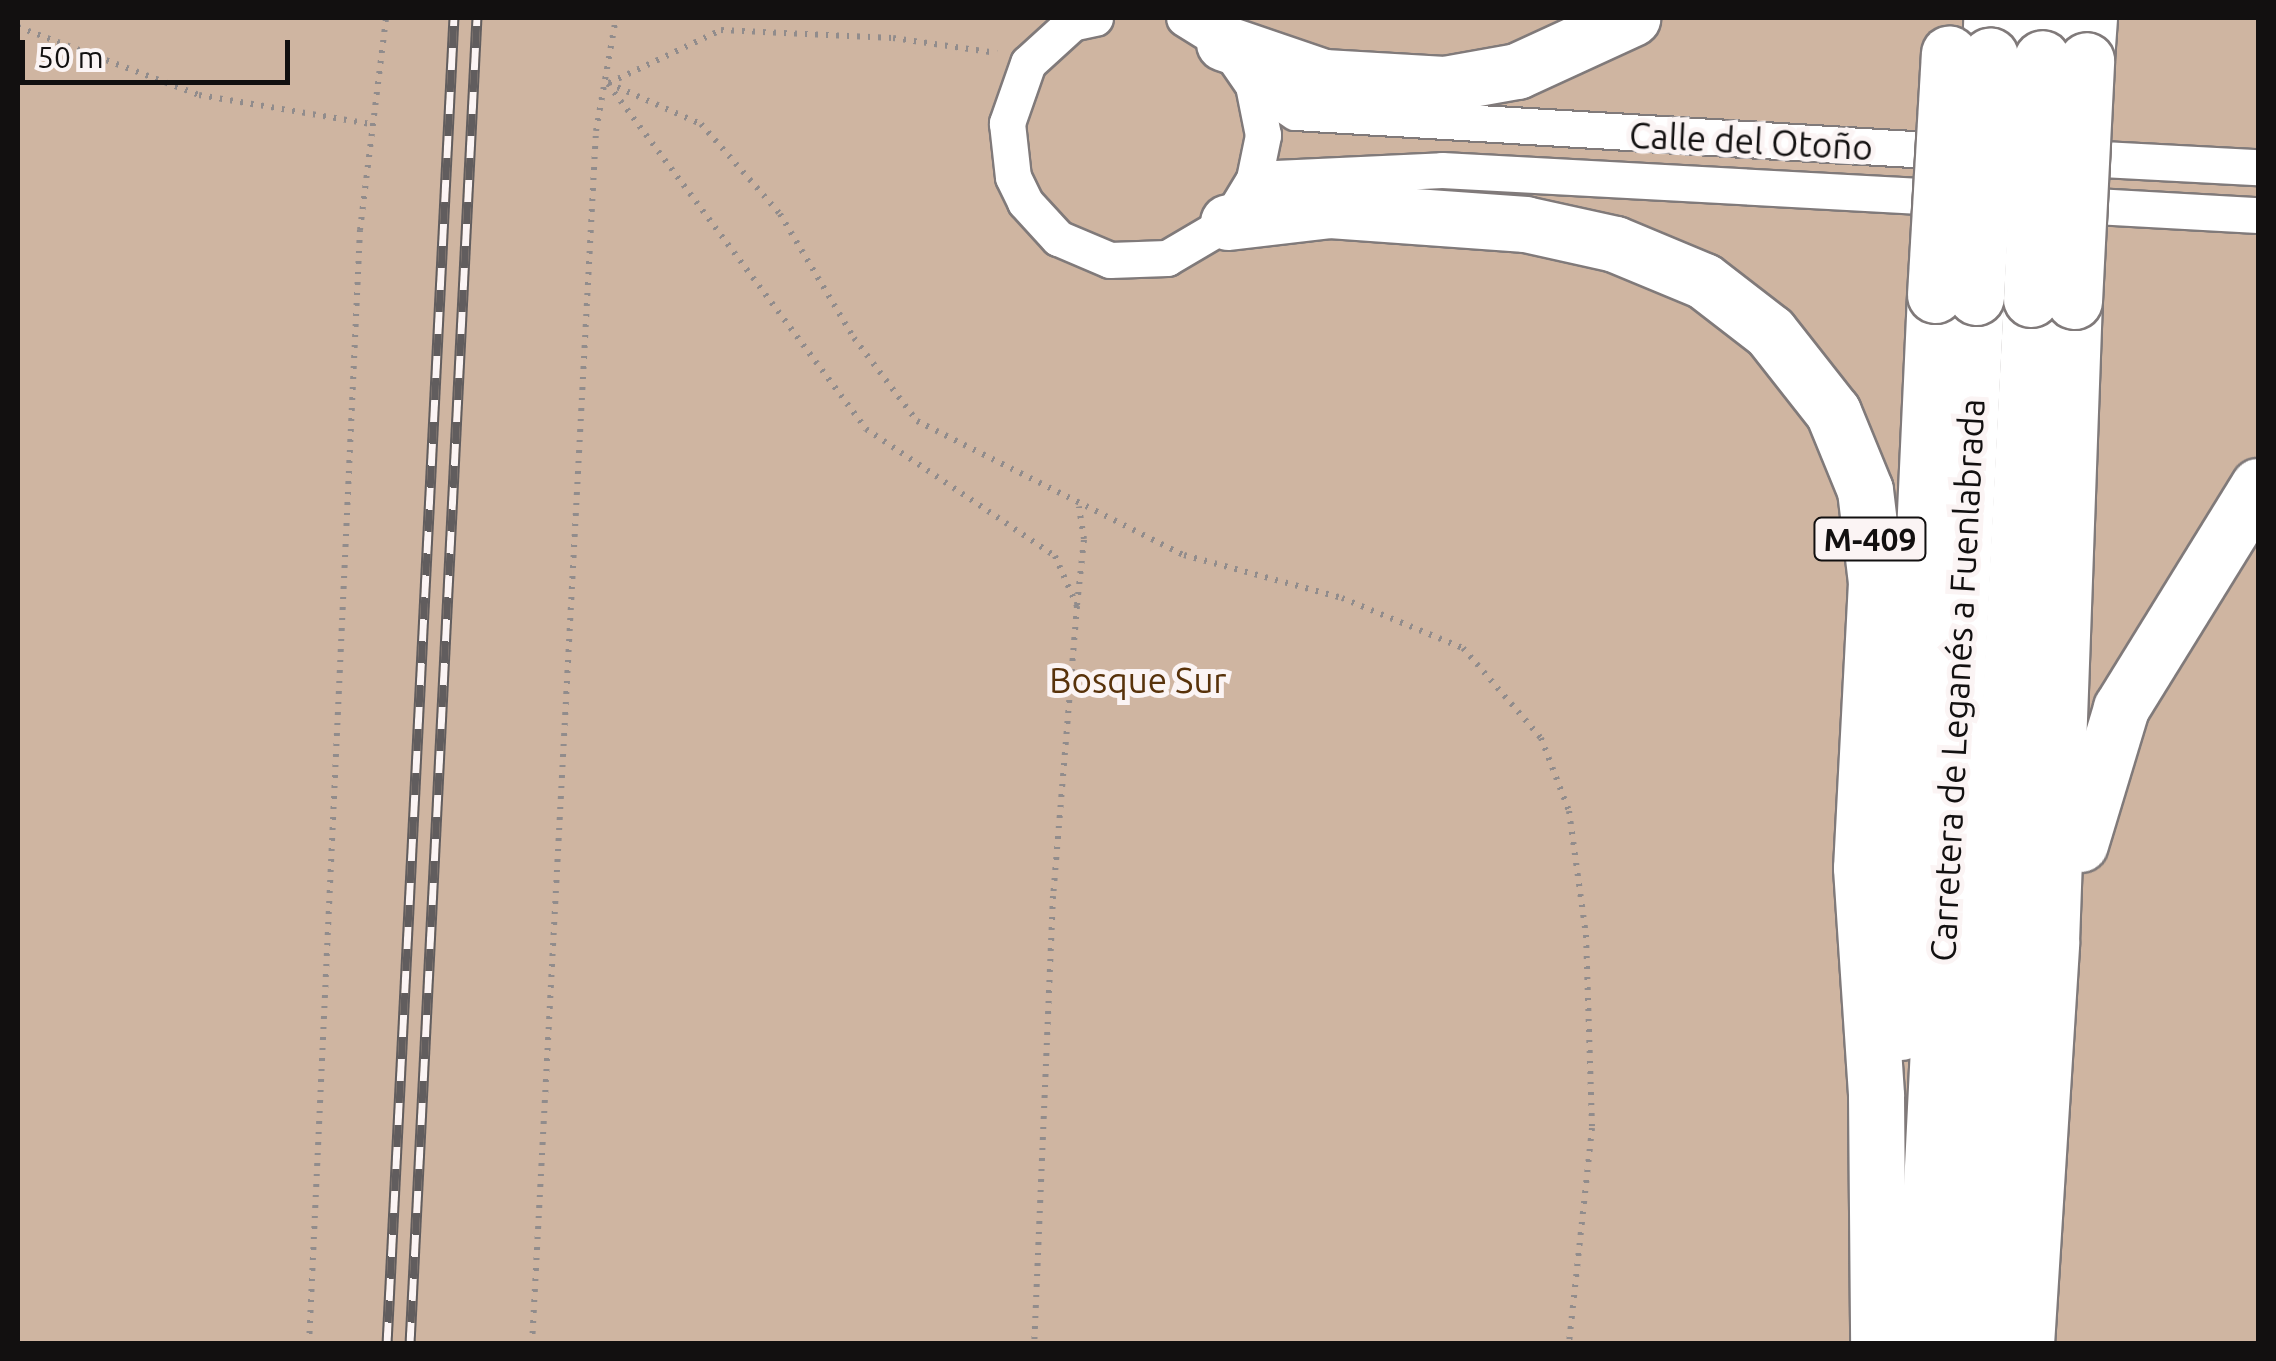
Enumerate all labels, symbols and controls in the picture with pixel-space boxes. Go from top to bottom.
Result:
scale bar [25,20,295,82]
text: 50 m [37,40,104,74]
street label: Calle del Otoño [1628,114,1874,168]
street label: Carretera de Leganés a Fuenlabrada [1921,397,1993,963]
road number: M-409 [1812,512,1928,566]
park label: Bosque Sur [1049,659,1227,701]

